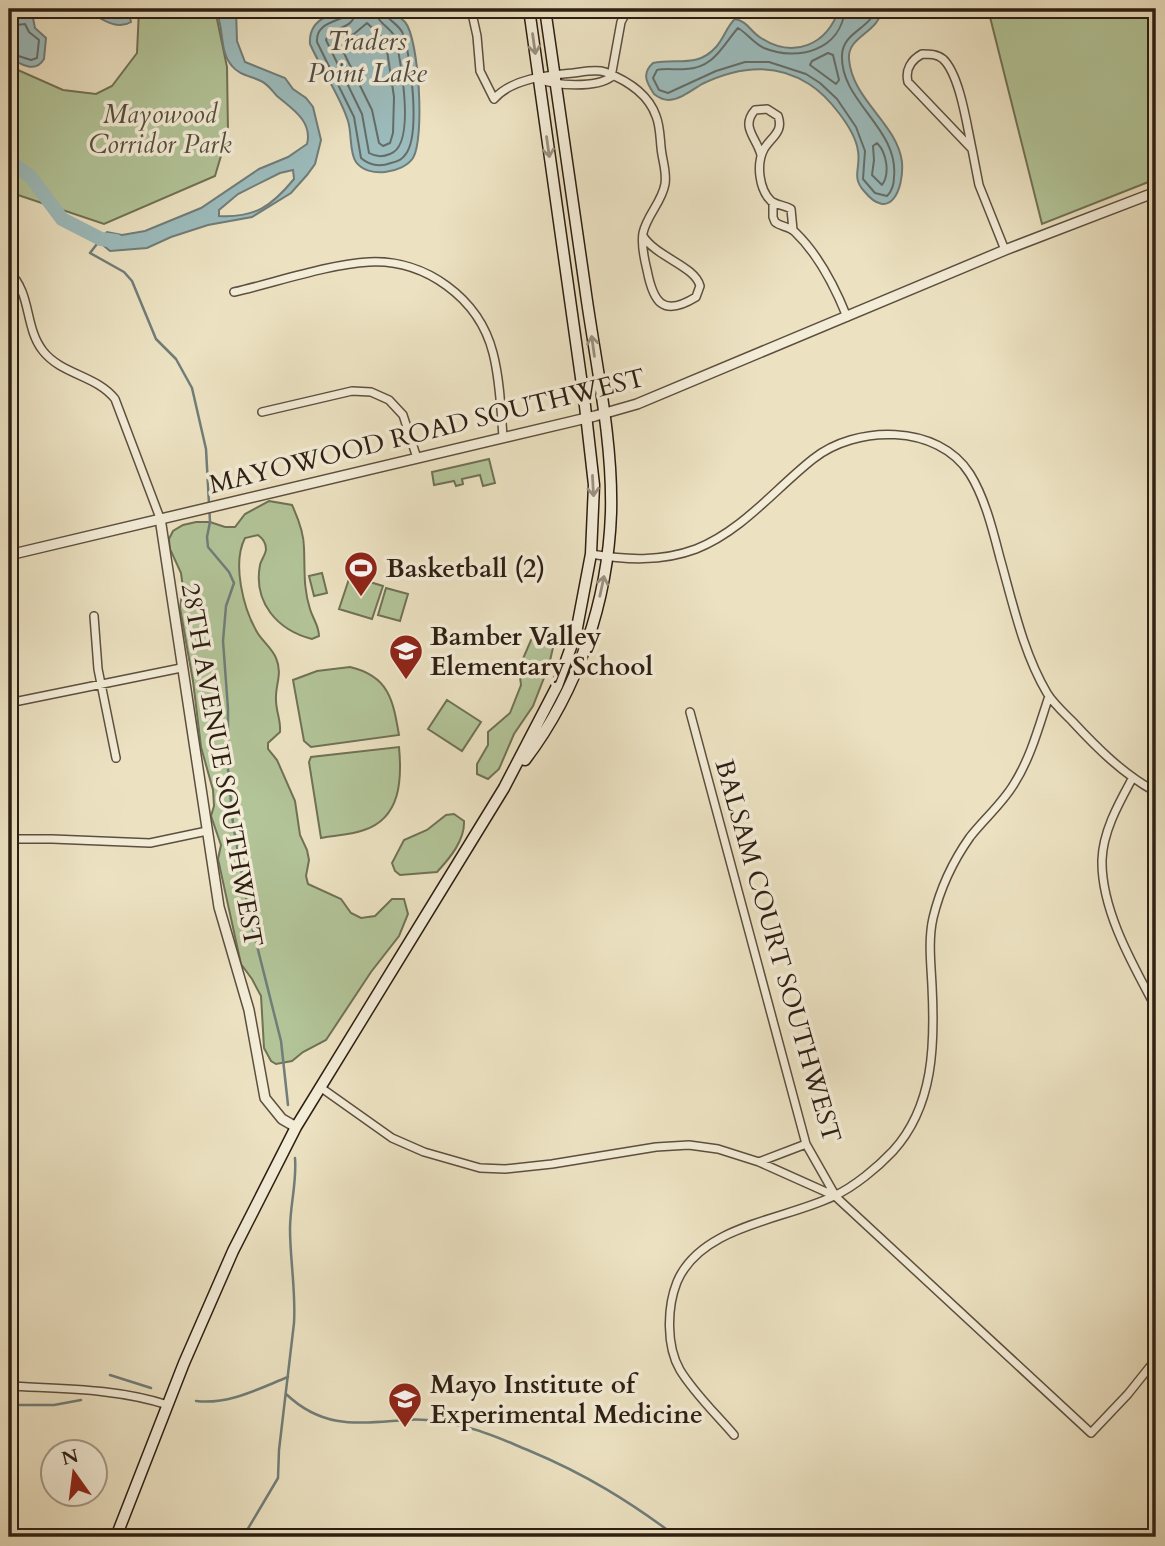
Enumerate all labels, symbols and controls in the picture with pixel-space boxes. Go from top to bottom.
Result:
water label: Traders Point Lake [307,22,427,92]
one-way arrow [528,32,541,55]
park label: Mayowood Corridor Park [88,97,232,162]
one-way arrow [542,135,555,157]
one-way arrow [586,335,599,358]
street label: MAYOWOOD ROAD SOUTHWEST [205,360,649,502]
one-way arrow [587,474,600,497]
sports icon: Basketball (2) [342,549,380,598]
place label: Basketball (2) [386,551,545,586]
one-way arrow [595,575,609,598]
street label: 28TH AVENUE SOUTHWEST [173,580,271,950]
place label: Bamber Valley Elementary School [430,619,654,684]
school or university icon: Bamber Valley Elementary School [387,632,425,681]
street label: BALSAM COURT SOUTHWEST [706,755,850,1147]
place label: Mayo Institute of Experimental Medicine [430,1367,703,1432]
school or university icon: Mayo Institute of Experimental Medicine [386,1380,424,1429]
north arrow [38,1438,108,1508]
text: N [59,1443,82,1472]

